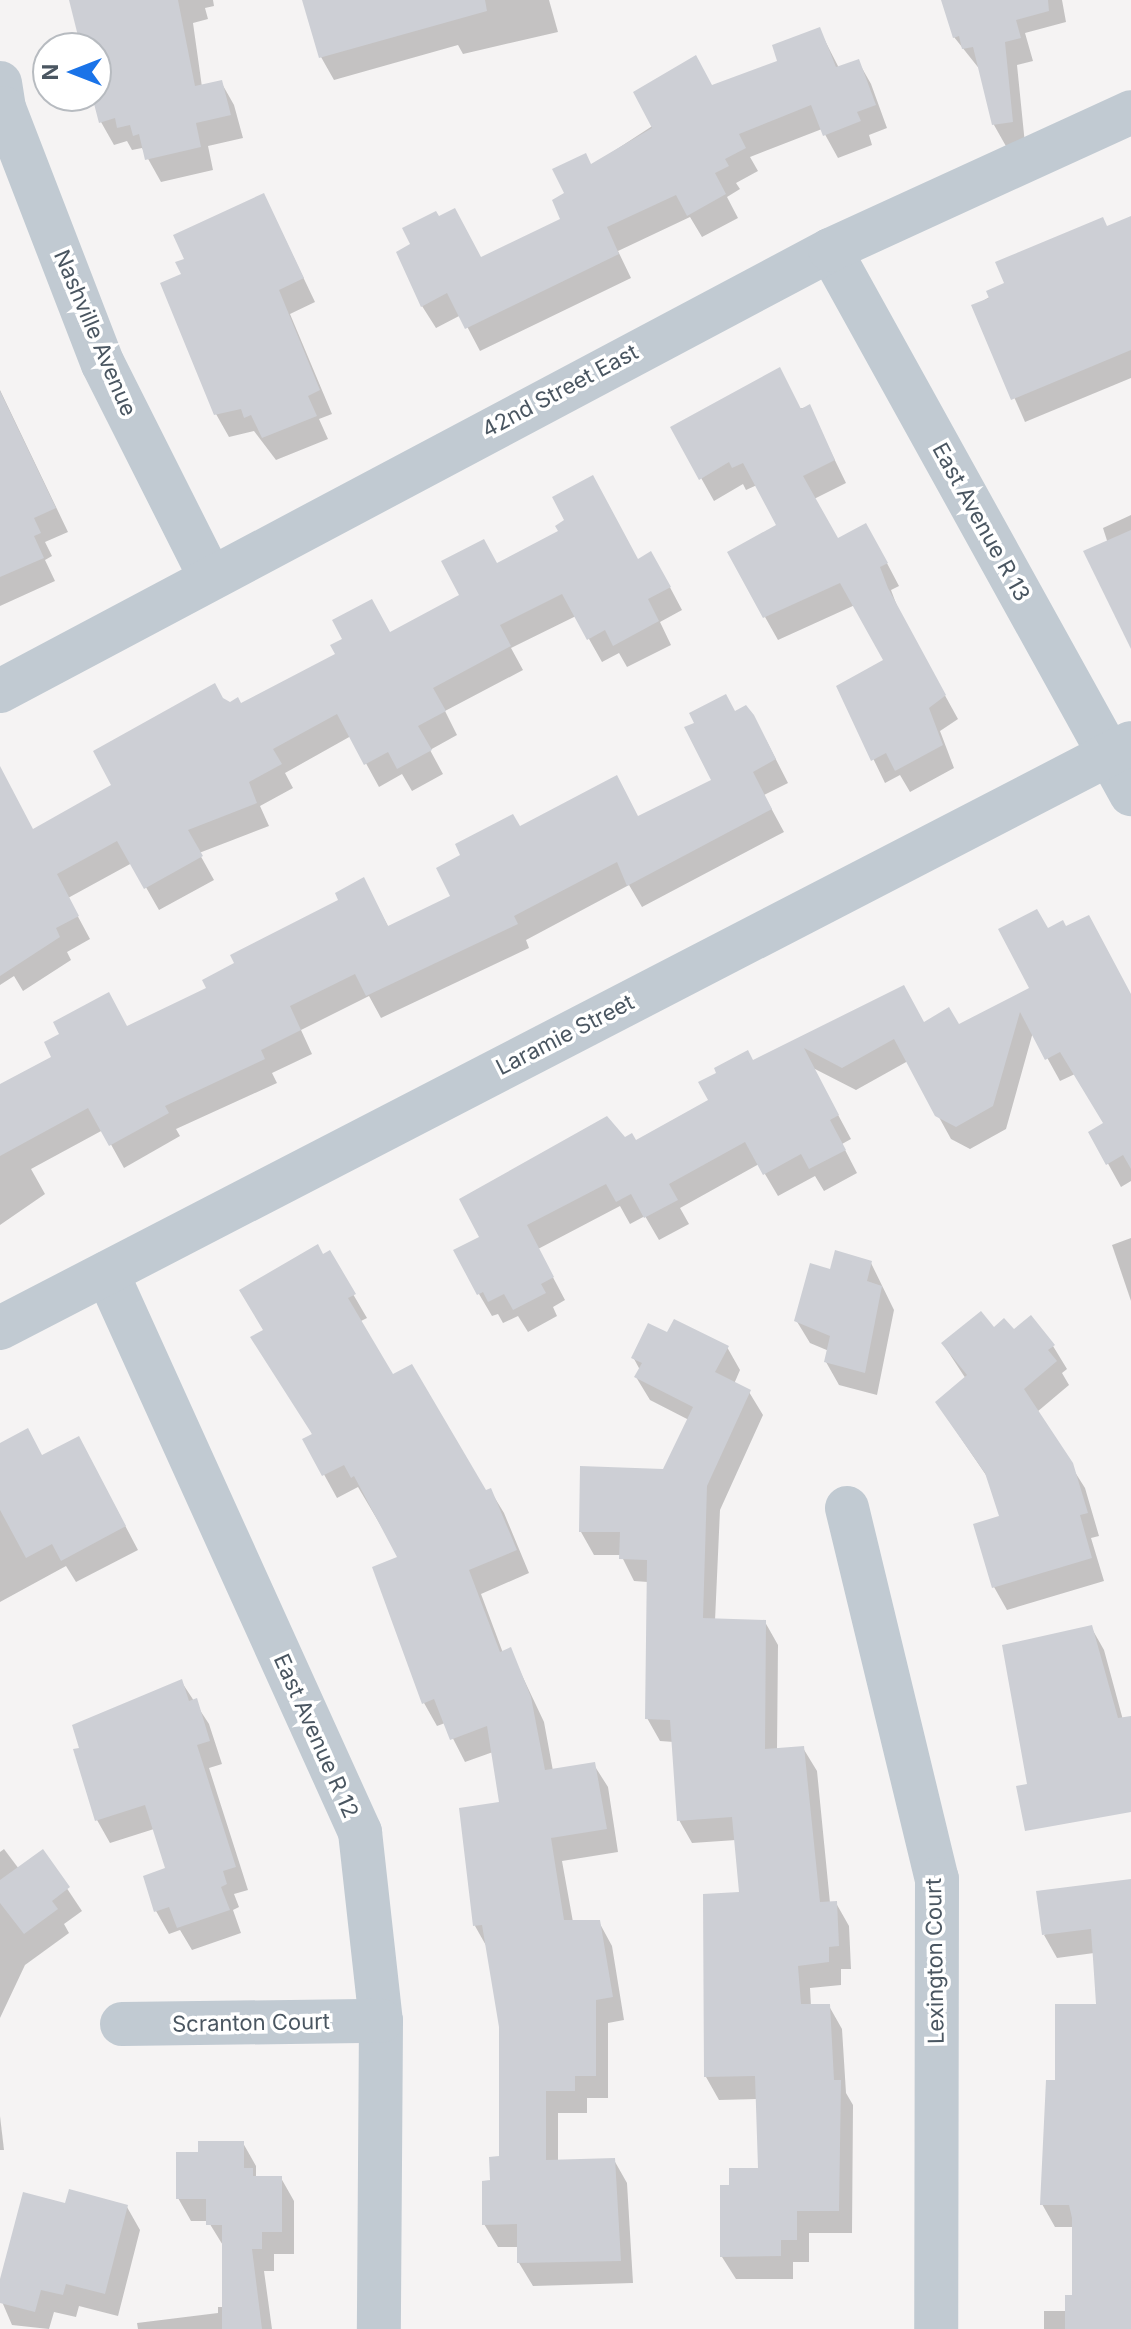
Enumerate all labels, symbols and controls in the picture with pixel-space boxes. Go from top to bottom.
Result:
north arrow [32,32,112,112]
text: N [37,64,63,80]
street label: Nashville Avenue [48,246,142,420]
street label: 42nd Street East [477,339,643,443]
street label: East Avenue R 13 [927,438,1035,606]
street label: Laramie Street [492,989,638,1081]
street label: East Avenue R 12 [268,1650,364,1822]
street label: Lexington Court [920,1878,950,2044]
street label: Scranton Court [172,2008,330,2038]

